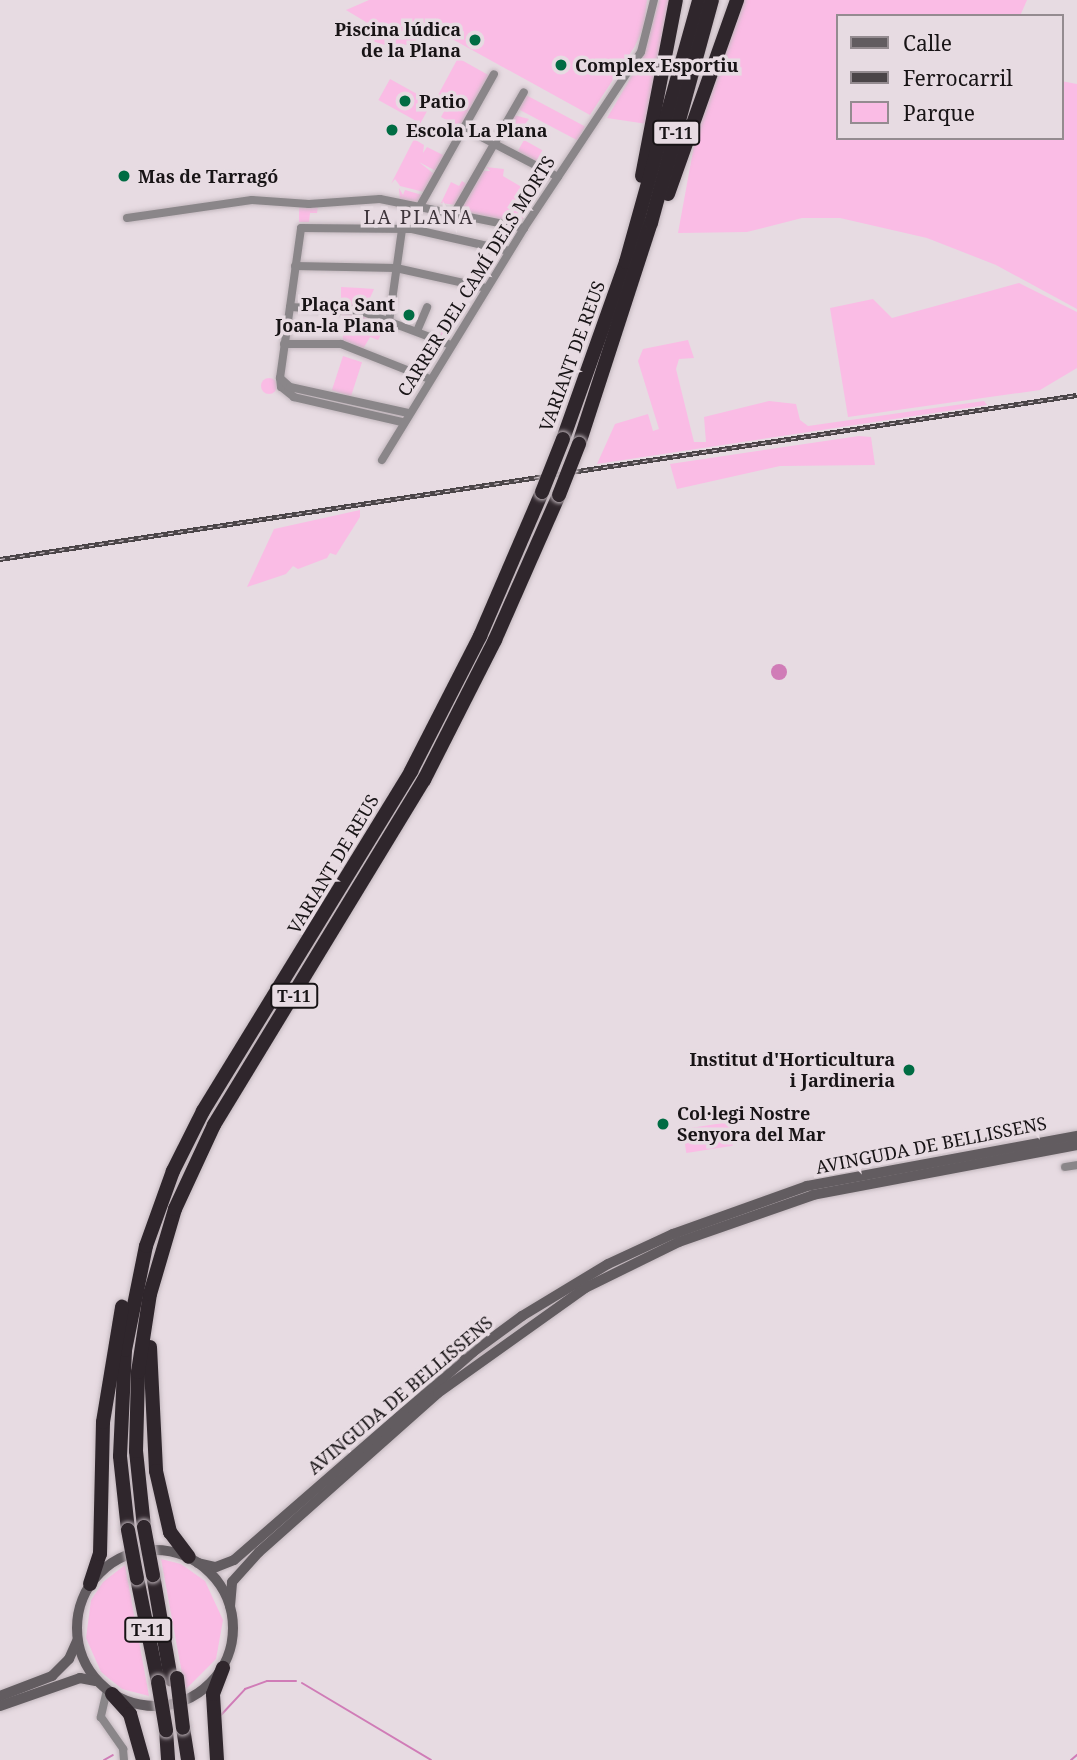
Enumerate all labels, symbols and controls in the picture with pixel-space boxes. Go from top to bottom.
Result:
legend [836,14,1063,140]
place label: Piscina lúdica de la Plana [335,19,461,61]
text: Calle [903,29,952,57]
marker: Piscina lúdica de la Plana [467,32,483,48]
place label: Complex Esportiu [575,54,739,76]
marker: Complex Esportiu [553,57,569,73]
text: Ferrocarril [903,64,1013,92]
place label: Patio [419,90,466,112]
marker: Patio [397,93,413,109]
text: Parque [903,99,975,127]
place label: Escola La Plana [406,119,547,141]
road number: T-11 [652,120,700,146]
marker: Escola La Plana [384,122,400,138]
street label: CARRER DEL CAMÍ DELS MORTS [393,152,559,400]
place label: Mas de Tarragó [138,165,278,187]
marker: Mas de Tarragó [116,168,132,184]
district label: LA PLANA [365,207,473,229]
street label: VARIANT DE REUS [535,278,609,434]
place label: Plaça Sant Joan-la Plana [275,294,395,336]
marker: Plaça Sant Joan-la Plana [401,307,417,323]
street label: VARIANT DE REUS [283,790,383,938]
road number: T-11 [270,984,318,1008]
place label: Institut d'Horticultura i Jardineria [690,1049,895,1092]
marker: Institut d'Horticultura i Jardineria [901,1062,917,1078]
place label: Col·legi Nostre Senyora del Mar [677,1103,826,1146]
street label: AVINGUDA DE BELLISSENS [814,1112,1048,1178]
marker: Col·legi Nostre Senyora del Mar [655,1116,671,1132]
street label: AVINGUDA DE BELLISSENS [303,1311,497,1479]
road number: T-11 [124,1618,172,1642]

